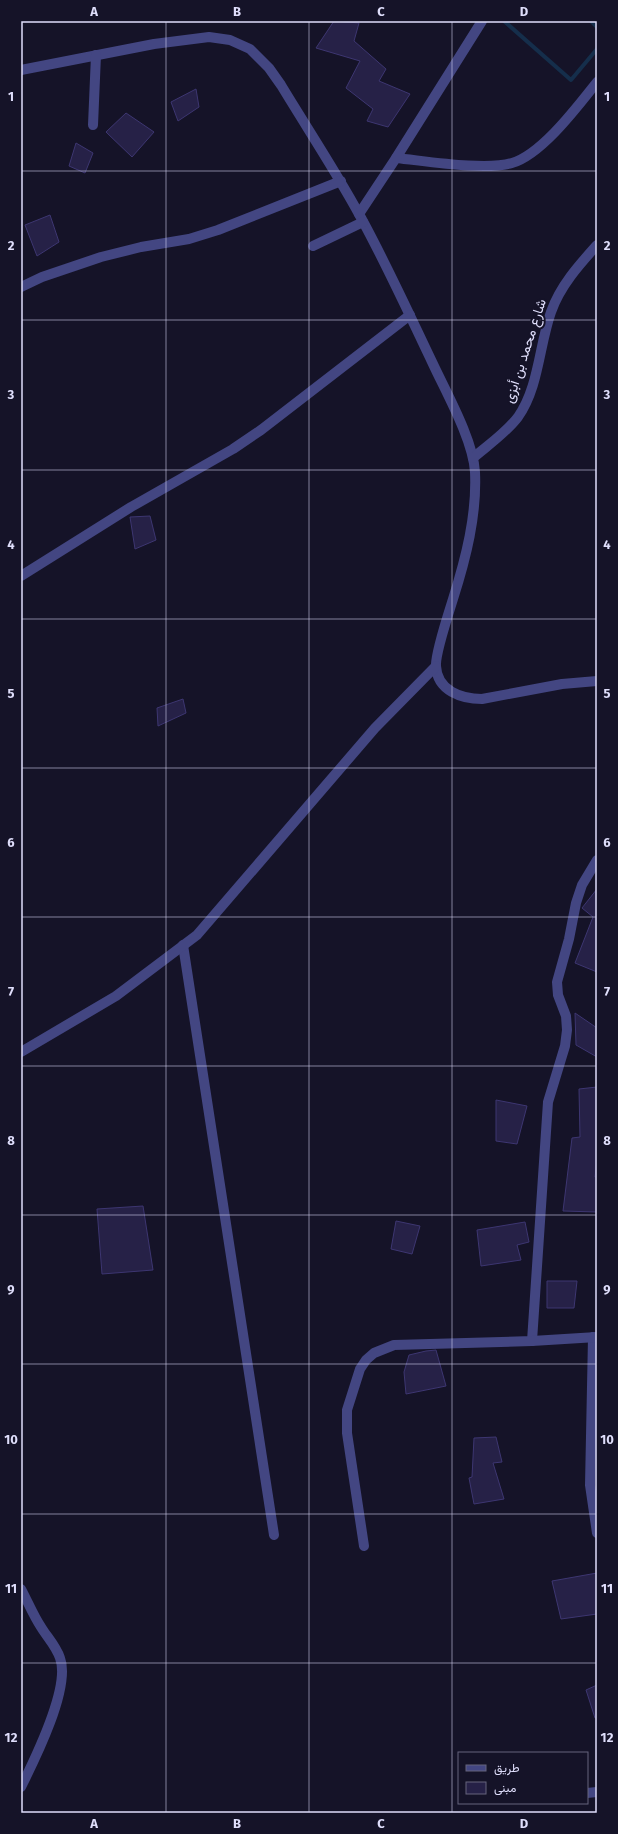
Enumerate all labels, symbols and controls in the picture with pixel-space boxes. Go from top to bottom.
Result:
text: A [89,4,98,19]
text: B [233,4,241,19]
text: C [377,4,385,19]
text: D [520,4,529,19]
text: 1 [8,89,14,104]
text: 1 [604,89,610,104]
text: 2 [8,238,15,253]
text: 2 [604,238,611,253]
street label: شارع محمد بن أبزى [500,297,552,406]
text: 3 [7,387,15,402]
text: 3 [603,387,611,402]
text: 4 [7,537,15,552]
text: 4 [603,537,611,552]
text: 5 [8,686,15,701]
text: 5 [604,686,611,701]
text: 6 [7,835,15,850]
text: 6 [603,835,611,850]
text: 7 [8,984,14,999]
text: 7 [604,984,610,999]
text: 8 [7,1133,15,1148]
text: 8 [603,1133,611,1148]
text: 9 [7,1282,15,1297]
text: 9 [603,1282,611,1297]
text: 10 [4,1432,18,1447]
text: 10 [600,1432,614,1447]
text: 11 [5,1581,17,1596]
text: 11 [601,1581,613,1596]
text: 12 [5,1730,18,1745]
text: 12 [601,1730,614,1745]
legend [458,1752,588,1804]
text: طريق [494,1761,520,1776]
text: مبنى [494,1781,516,1796]
text: A [89,1816,98,1831]
text: B [233,1816,241,1831]
text: C [377,1816,385,1831]
text: D [520,1816,529,1831]

